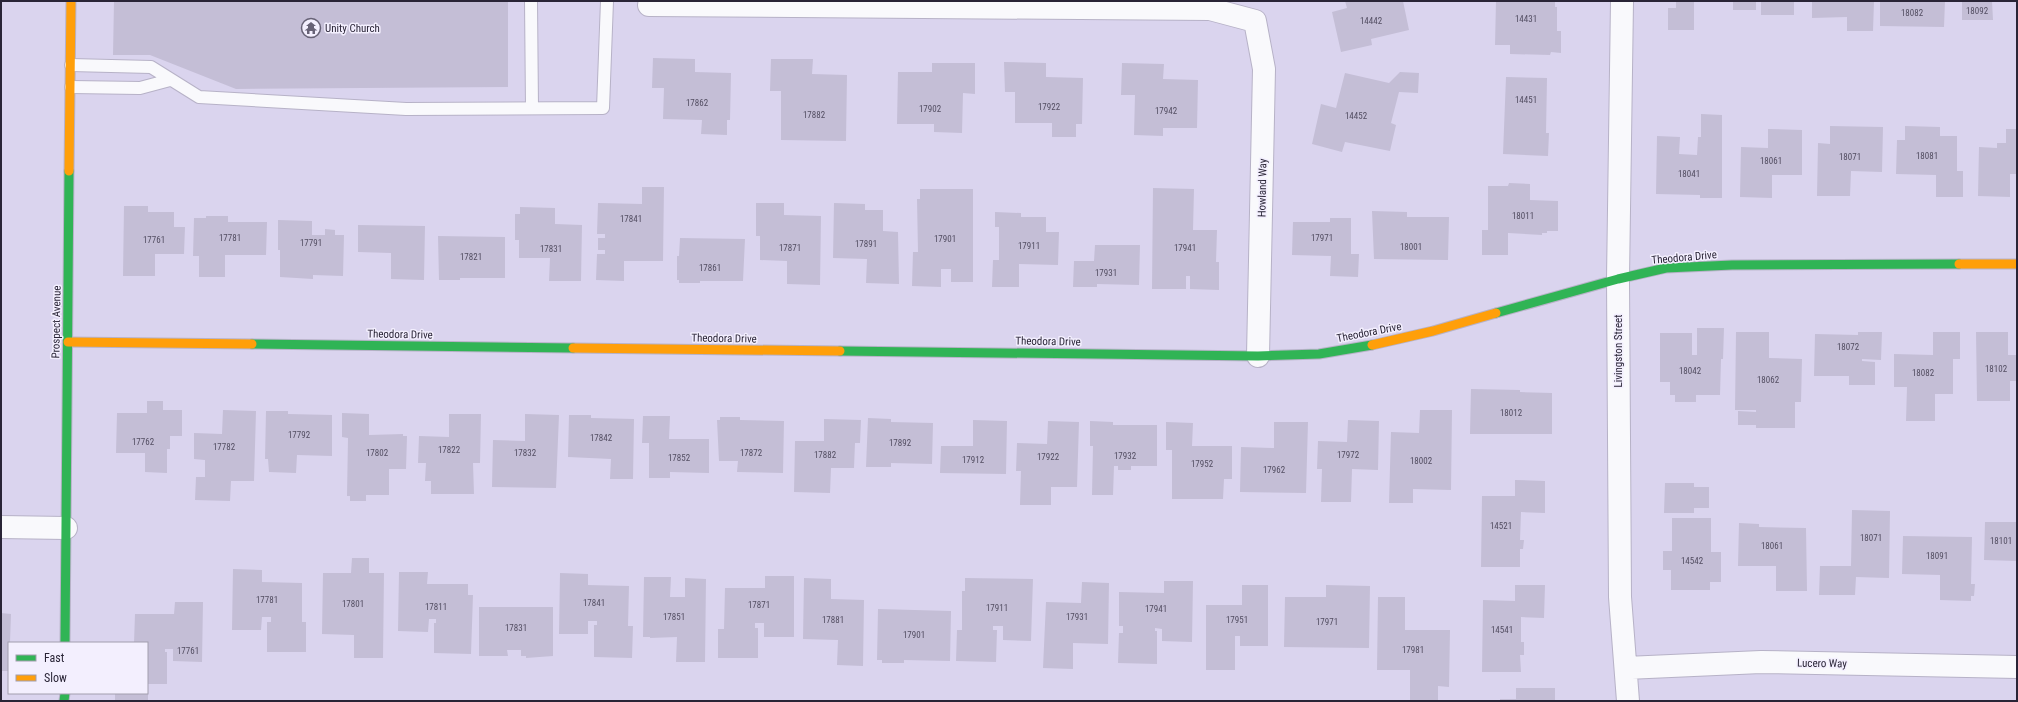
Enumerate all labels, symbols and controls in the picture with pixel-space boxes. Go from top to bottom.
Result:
house number: 18092 [1966,6,1989,16]
house number: 18082 [1901,8,1924,18]
house number: 14431 [1515,14,1537,24]
house number: 14442 [1360,16,1383,26]
temple icon: Unity Church [300,17,322,39]
place label: Unity Church [325,22,380,35]
house number: 14451 [1515,95,1537,105]
house number: 17862 [686,98,709,108]
house number: 17922 [1038,102,1061,112]
house number: 17902 [919,104,942,114]
house number: 17942 [1155,106,1178,116]
house number: 17882 [803,110,826,120]
house number: 14452 [1345,111,1368,121]
house number: 18081 [1916,151,1938,161]
house number: 18071 [1839,152,1861,162]
house number: 18061 [1760,156,1782,166]
street label: Howland Way [1255,158,1270,217]
house number: 18041 [1678,169,1700,179]
house number: 18011 [1512,211,1534,221]
house number: 17841 [620,214,642,224]
house number: 17781 [219,233,241,243]
house number: 17971 [1311,233,1333,243]
house number: 17901 [934,234,956,244]
house number: 17761 [143,235,165,245]
house number: 17791 [300,238,322,248]
house number: 17891 [855,239,877,249]
house number: 17911 [1018,241,1040,251]
house number: 18001 [1400,242,1422,252]
house number: 17871 [779,243,801,253]
house number: 17941 [1174,243,1196,253]
house number: 17831 [540,244,562,254]
street label: Theodora Drive [1651,248,1717,267]
house number: 17821 [460,252,482,262]
house number: 17861 [699,263,721,273]
house number: 17931 [1095,268,1117,278]
street label: Prospect Avenue [49,285,64,359]
street label: Livingston Street [1612,314,1625,388]
street label: Theodora Drive [1336,320,1403,345]
street label: Theodora Drive [367,327,433,342]
street label: Theodora Drive [691,331,757,346]
street label: Theodora Drive [1015,334,1081,349]
house number: 18072 [1837,342,1860,352]
house number: 18102 [1985,364,2008,374]
house number: 18042 [1679,366,1702,376]
house number: 18082 [1912,368,1935,378]
house number: 18062 [1757,375,1780,385]
house number: 18012 [1500,408,1523,418]
house number: 17792 [288,430,311,440]
house number: 17842 [590,433,613,443]
house number: 17762 [132,437,155,447]
house number: 17892 [889,438,912,448]
house number: 17782 [213,442,236,452]
house number: 17822 [438,445,461,455]
house number: 17802 [366,448,389,458]
house number: 17832 [514,448,537,458]
house number: 17872 [740,448,763,458]
house number: 17882 [814,450,837,460]
house number: 17972 [1337,450,1360,460]
house number: 17932 [1114,451,1137,461]
house number: 17922 [1037,452,1060,462]
house number: 17852 [668,453,691,463]
house number: 17912 [962,455,985,465]
house number: 18002 [1410,456,1433,466]
house number: 17952 [1191,459,1214,469]
house number: 17962 [1263,465,1286,475]
house number: 14521 [1490,521,1512,531]
house number: 18071 [1860,533,1882,543]
house number: 18101 [1990,536,2012,546]
house number: 18061 [1761,541,1783,551]
house number: 18091 [1926,551,1948,561]
house number: 14542 [1681,556,1704,566]
house number: 17781 [256,595,278,605]
house number: 17841 [583,598,605,608]
house number: 17801 [342,599,364,609]
house number: 17871 [748,600,770,610]
house number: 17811 [425,602,447,612]
house number: 17911 [986,603,1008,613]
house number: 17941 [1145,604,1167,614]
house number: 17851 [663,612,685,622]
house number: 17931 [1066,612,1088,622]
house number: 17881 [822,615,844,625]
house number: 17951 [1226,615,1248,625]
house number: 17971 [1316,617,1338,627]
house number: 17831 [505,623,527,633]
house number: 14541 [1491,625,1513,635]
house number: 17901 [903,630,925,640]
legend [8,642,148,694]
house number: 17981 [1402,645,1424,655]
house number: 17761 [177,646,199,656]
text: Fast [44,651,65,665]
street label: Lucero Way [1797,657,1847,670]
text: Slow [44,671,67,685]

